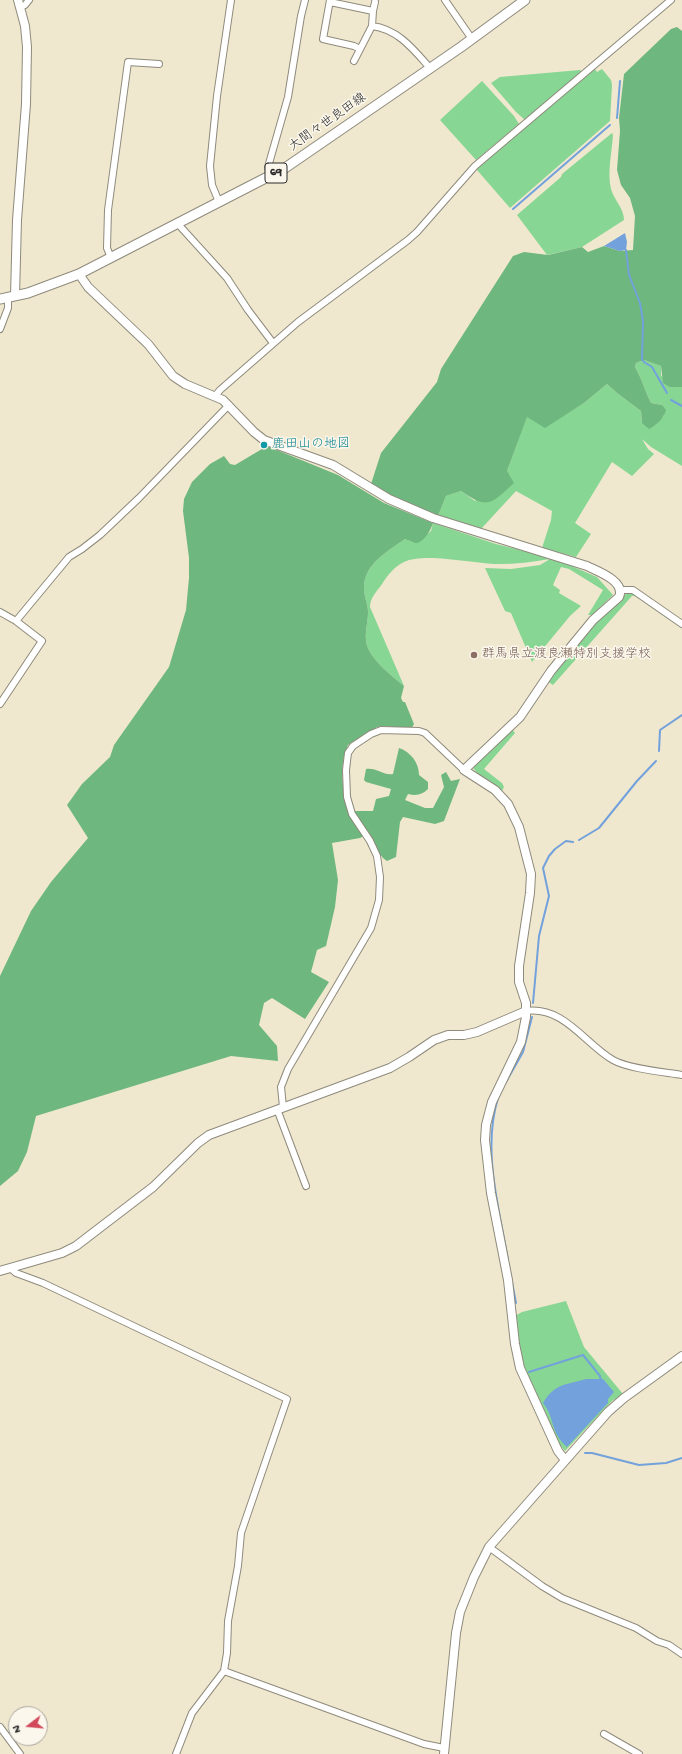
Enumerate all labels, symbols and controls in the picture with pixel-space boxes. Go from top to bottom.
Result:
street label: 大間々世良田線 [286,91,370,155]
road number: 69 [265,163,287,183]
place label: 鹿田山の地図 [272,437,350,453]
marker: 鹿田山の地図 [259,440,269,450]
place label: 群馬県立渡良瀬特別支援学校 [482,647,651,663]
marker: 群馬県立渡良瀬特別支援学校 [469,650,479,660]
north arrow [8,1706,48,1746]
text: N [11,1724,24,1734]

